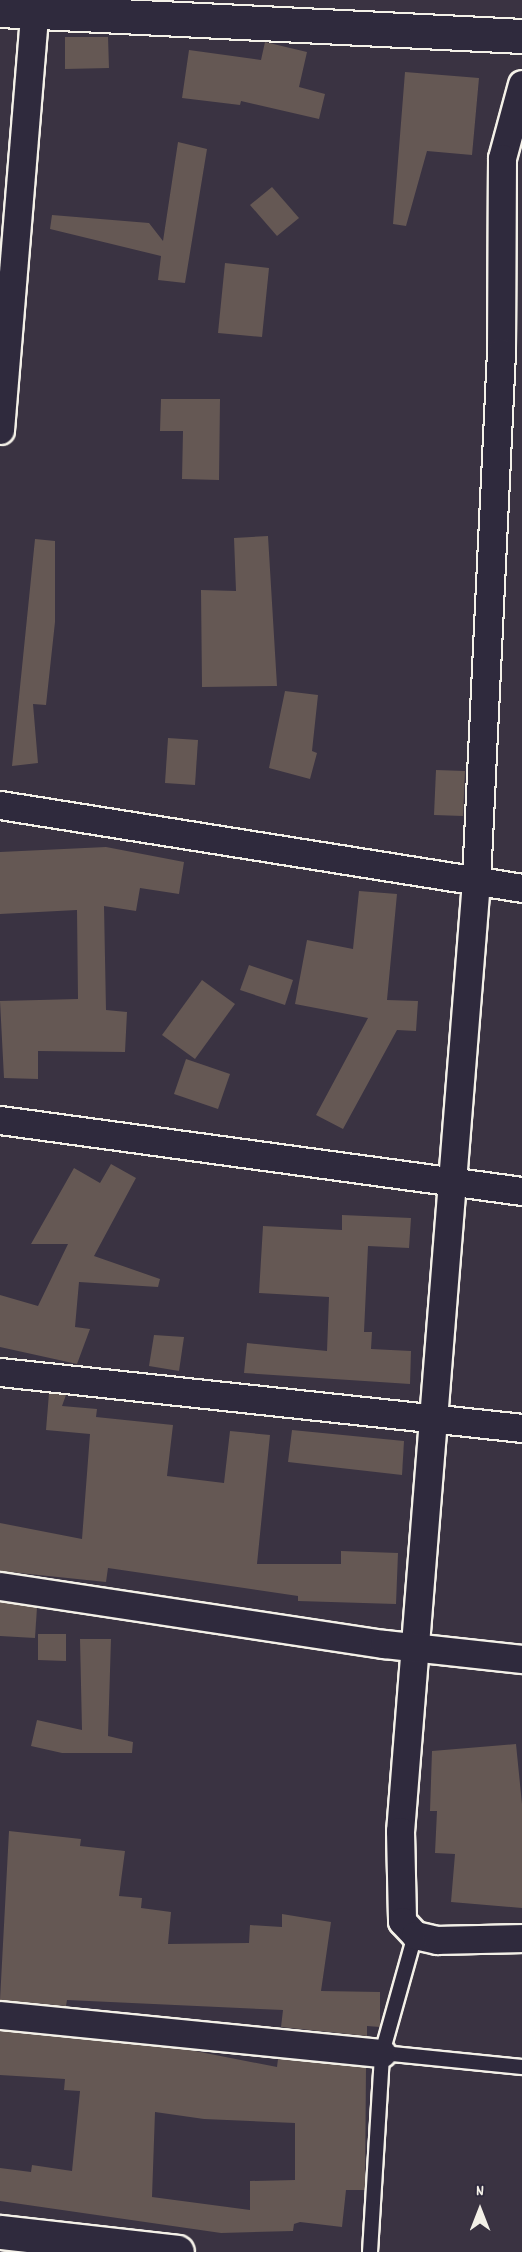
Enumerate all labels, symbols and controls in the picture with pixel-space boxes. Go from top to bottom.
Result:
north arrow [450,2180,510,2240]
text: N [476,2180,484,2203]

